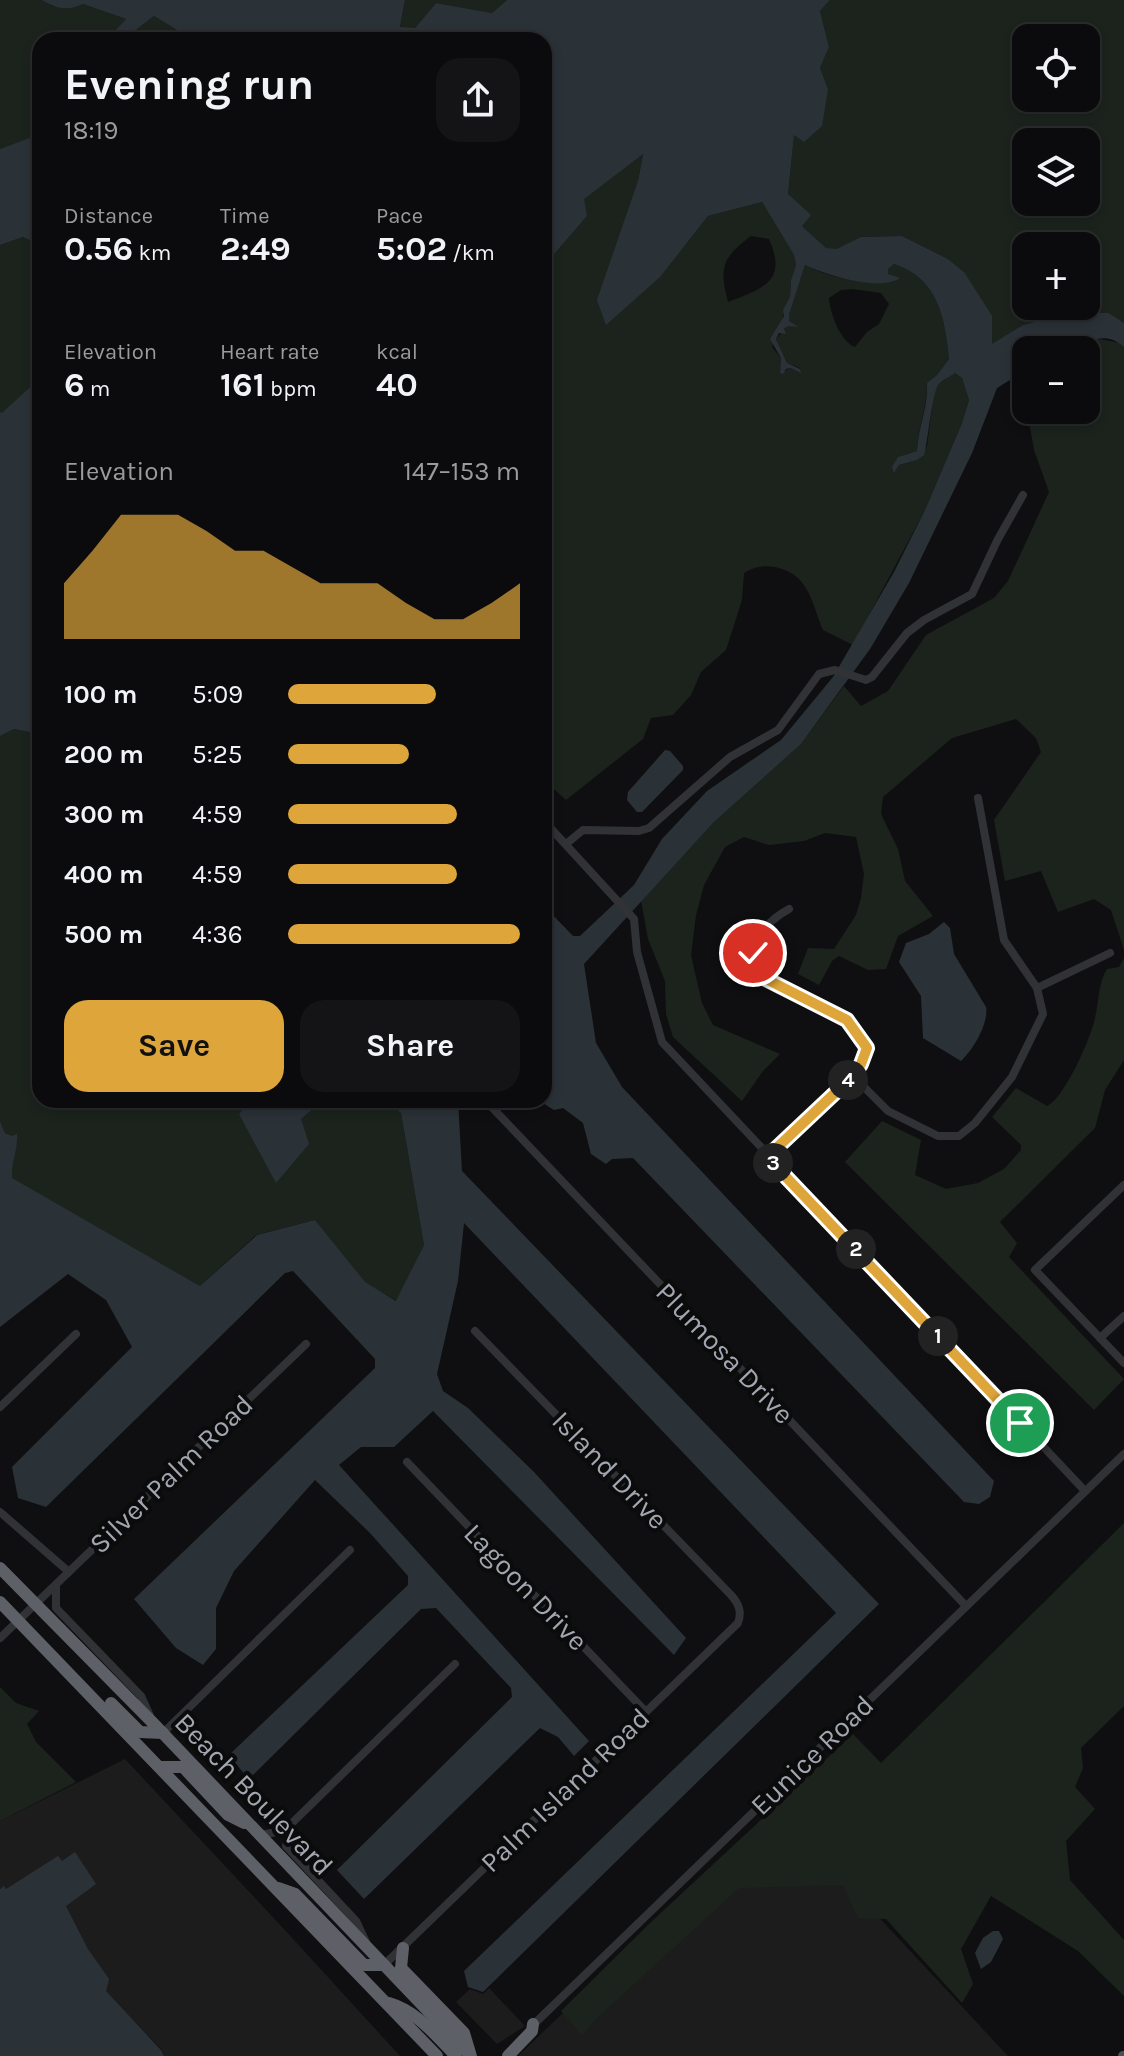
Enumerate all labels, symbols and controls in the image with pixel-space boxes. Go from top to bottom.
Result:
map controls [1012,24,1100,424]
button: locate [1012,24,1100,112]
button: share [436,58,520,142]
text: Evening run [64,59,314,110]
text: 18:19 [64,115,118,146]
button: layers [1012,128,1100,216]
text: Distance [64,203,153,229]
text: Time [220,203,269,229]
text: Pace [376,203,423,229]
text: 0.56 [64,229,133,269]
text: 2:49 [220,229,291,269]
text: 5:02 [376,229,447,269]
button: + [1012,232,1100,320]
text: km [133,240,171,266]
text: /km [447,240,495,266]
button: − [1012,336,1100,424]
text: Elevation [64,339,157,365]
text: Heart rate [220,339,319,365]
text: kcal [376,339,418,365]
text: 6 [64,365,85,405]
text: 161 [220,365,265,405]
text: 40 [376,365,418,405]
text: m [85,376,110,402]
text: bpm [265,376,317,402]
text: Elevation [64,456,174,487]
text: 147–153 m [403,456,520,487]
text: 100 m [64,679,137,710]
text: 5:09 [192,679,243,710]
text: 200 m [64,739,144,770]
text: 5:25 [192,739,242,770]
text: 300 m [64,799,144,830]
text: 4:59 [192,799,242,830]
text: 400 m [64,859,144,890]
text: 4:59 [192,859,242,890]
text: 500 m [64,919,143,950]
text: 4:36 [192,919,243,950]
pin [719,919,787,987]
icon: check [731,931,775,975]
button: Save [64,1000,284,1092]
button: Share [300,1000,520,1092]
pin: 4 [828,1060,868,1100]
text: 4 [841,1067,855,1093]
pin: 3 [753,1143,793,1183]
text: 3 [766,1150,780,1176]
pin: 2 [836,1229,876,1269]
text: 2 [849,1236,863,1262]
street label: Plumosa Drive [649,1275,801,1431]
pin: 1 [918,1316,958,1356]
text: 1 [934,1323,942,1349]
street label: Silver Palm Road [82,1388,260,1560]
pin [986,1389,1054,1457]
icon: arrive [998,1401,1042,1445]
street label: Island Drive [546,1404,674,1536]
street label: Lagoon Drive [457,1517,595,1657]
street label: Eunice Road [744,1688,880,1822]
street label: Palm Island Road [474,1701,656,1879]
street label: Beach Boulevard [168,1706,340,1882]

